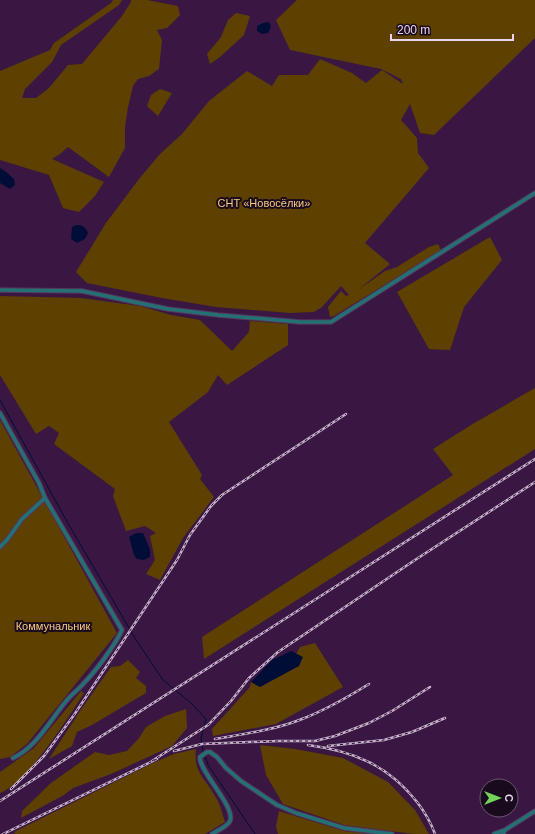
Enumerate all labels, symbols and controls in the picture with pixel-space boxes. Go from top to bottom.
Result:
scale bar [391,16,513,42]
text: 200 m [397,23,430,37]
park label: СНТ «Новосёлки» [218,197,310,209]
park label: Коммунальник [16,620,91,632]
north arrow [479,778,519,818]
text: С [503,794,515,802]

